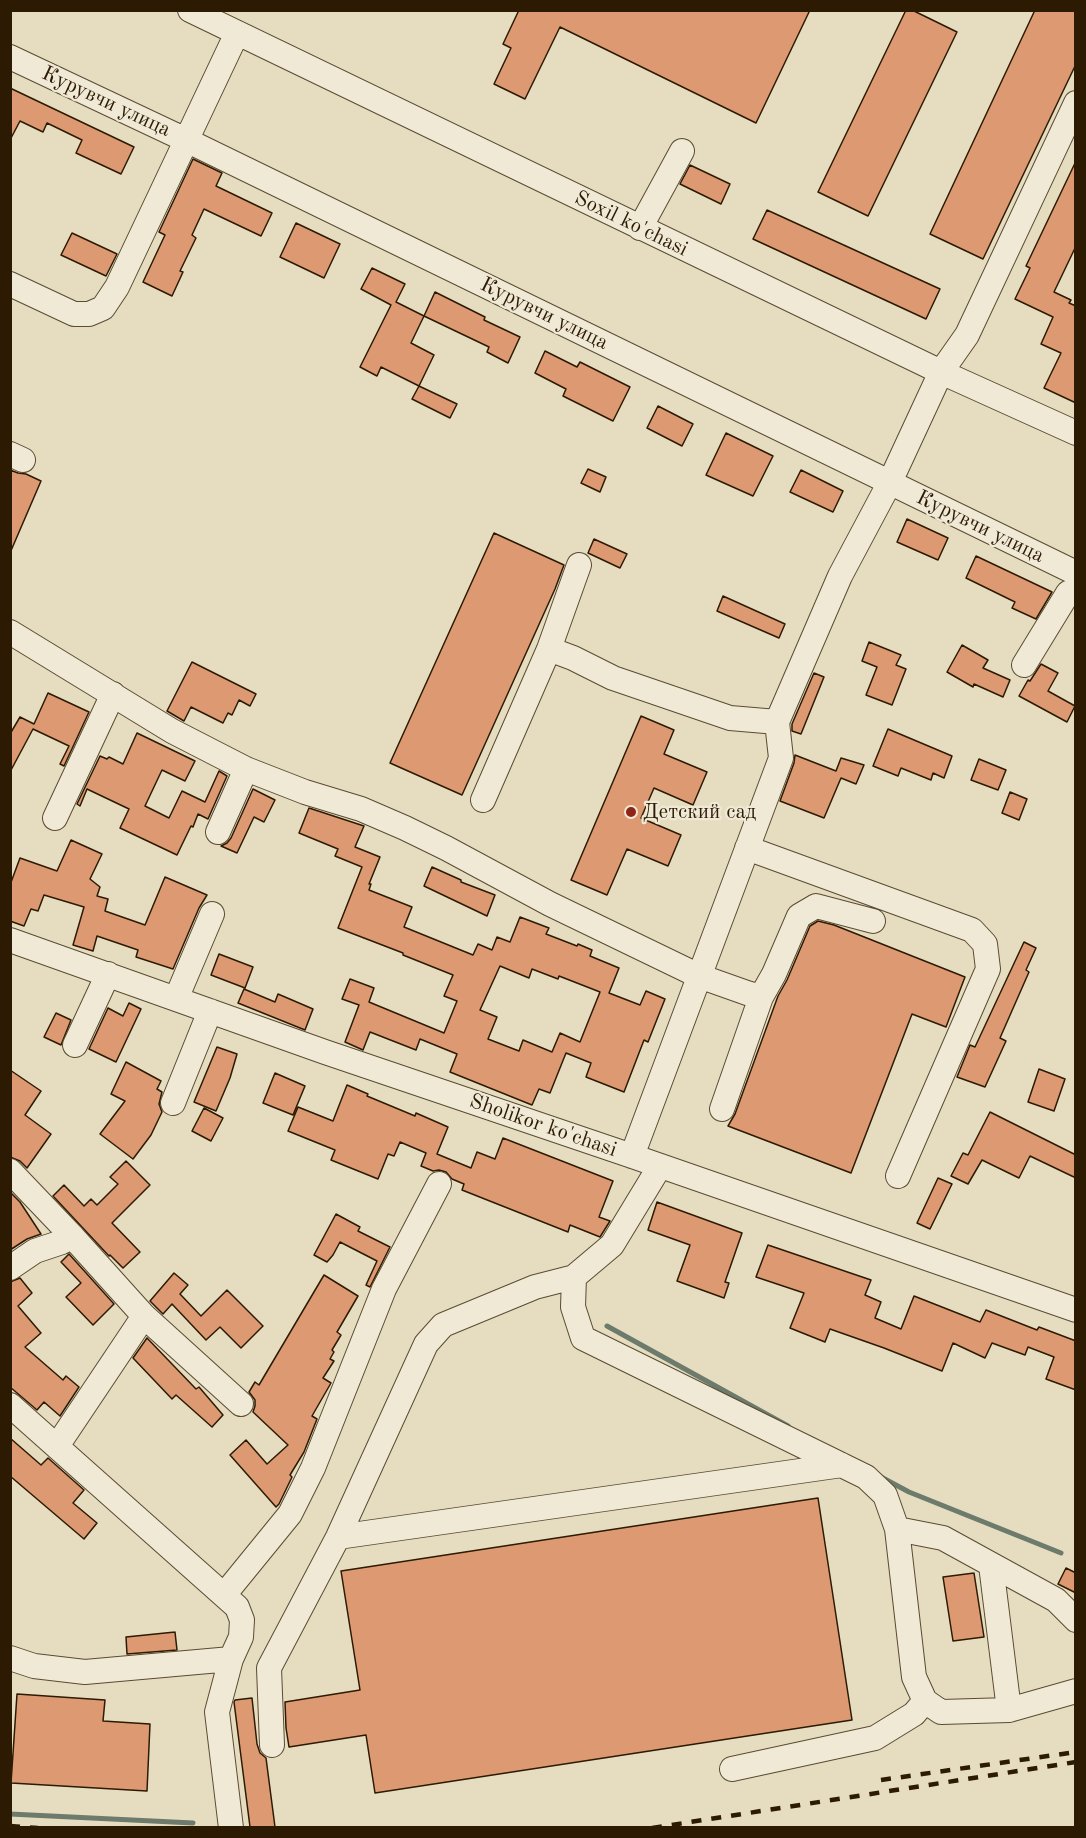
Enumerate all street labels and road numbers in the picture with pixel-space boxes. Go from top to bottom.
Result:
street label: Курувчи улица [38,61,174,143]
street label: Soxil ko'chasi [570,186,692,262]
street label: Курувчи улица [476,272,612,356]
street label: Курувчи улица [912,485,1048,569]
street label: Sholikor ko'chasi [466,1089,620,1163]

